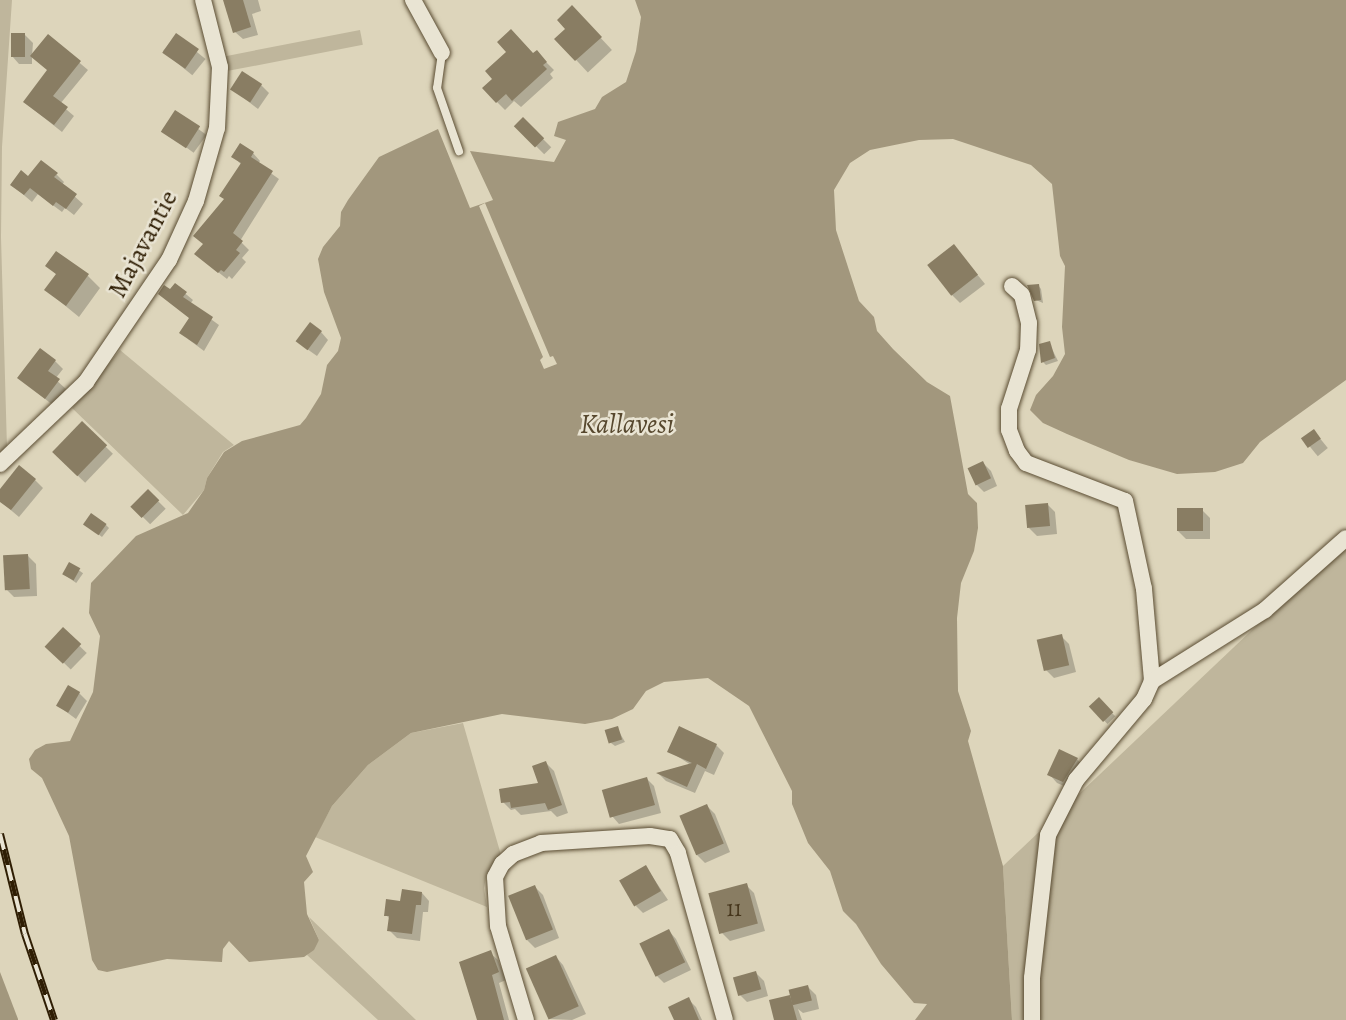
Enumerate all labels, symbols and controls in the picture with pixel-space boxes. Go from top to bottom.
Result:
street label: Majavantie [102,185,184,303]
water label: Kallavesi [580,407,674,441]
house number: 11 [726,895,742,923]

